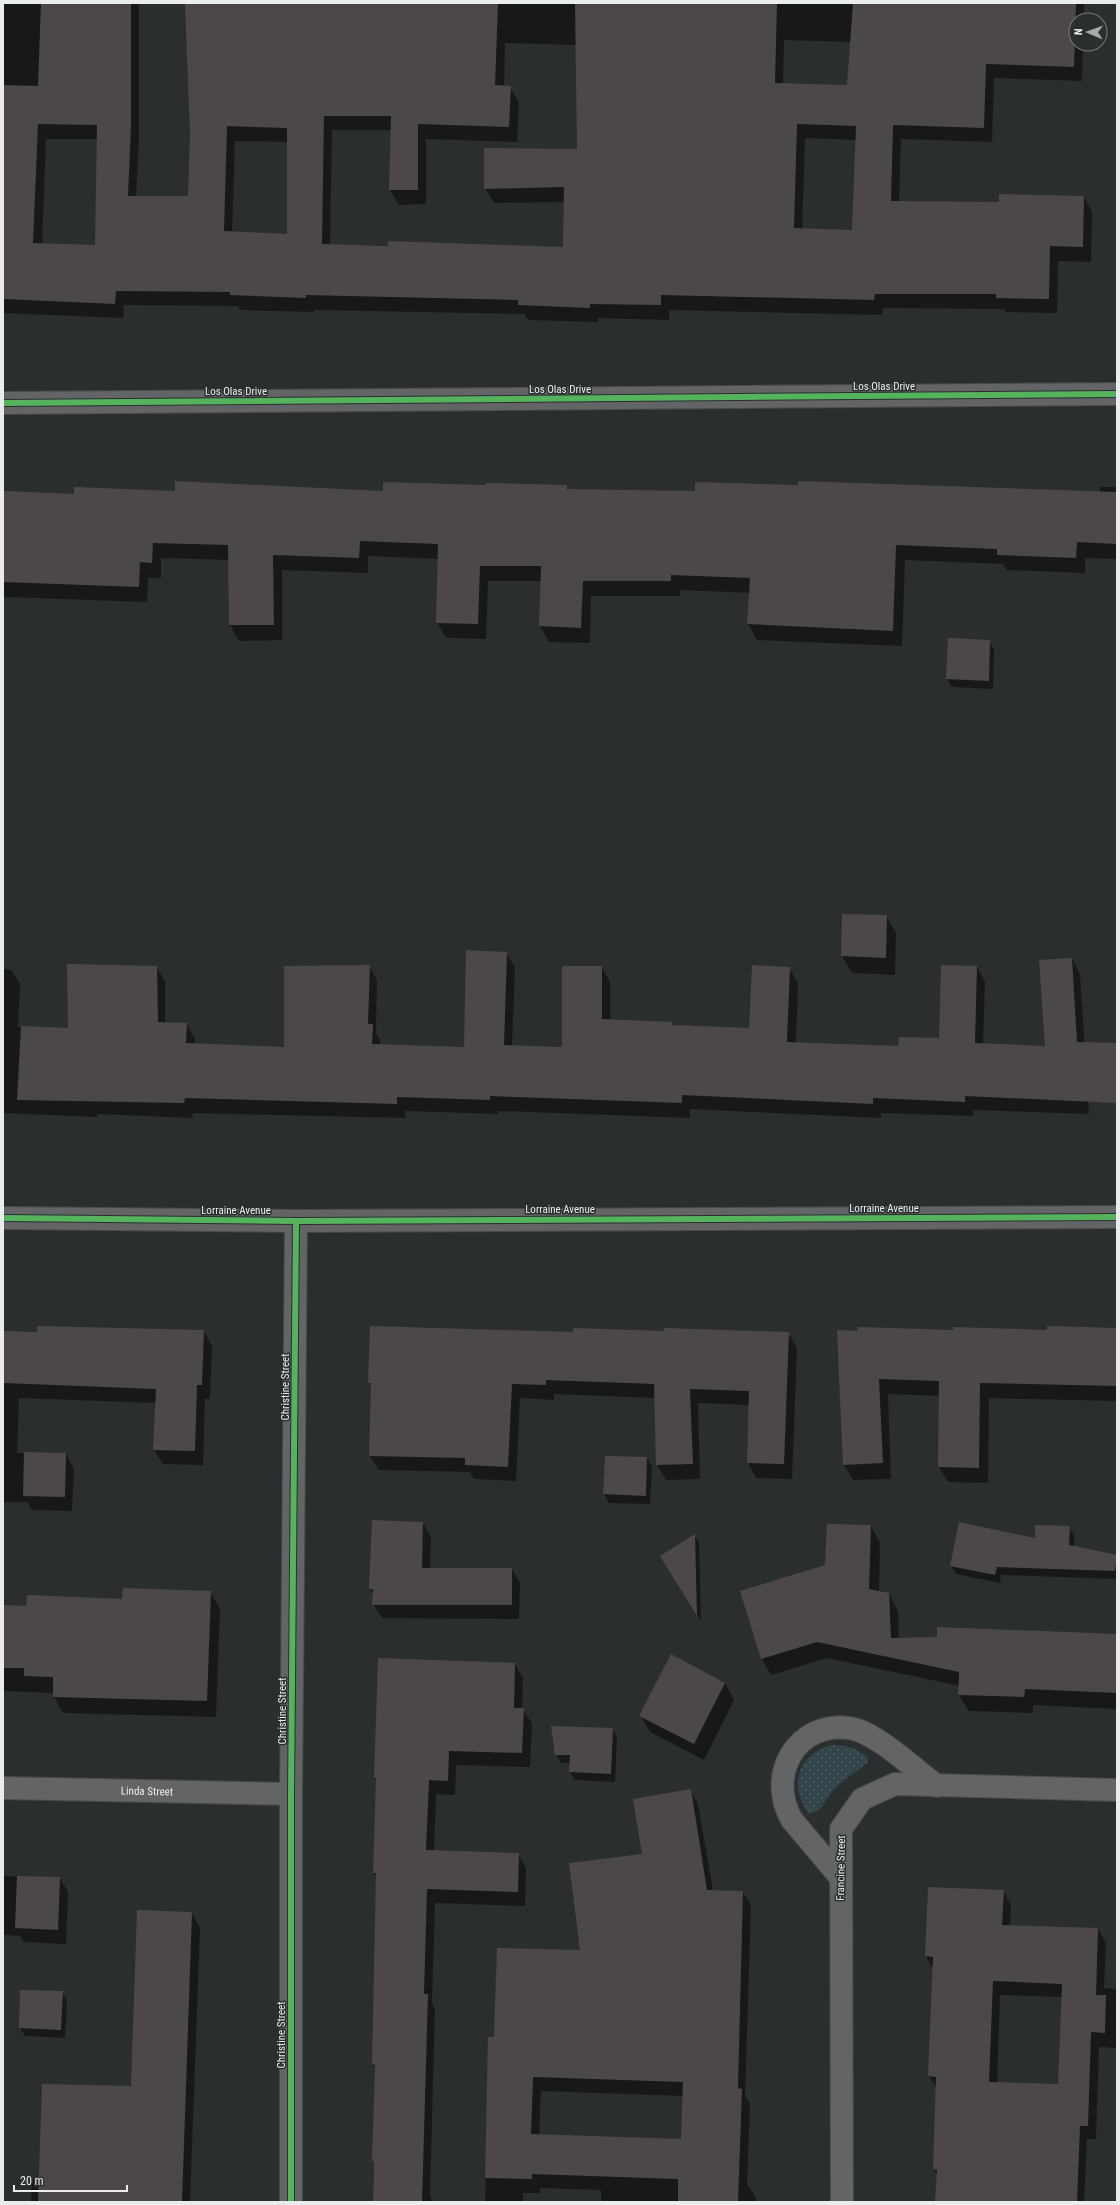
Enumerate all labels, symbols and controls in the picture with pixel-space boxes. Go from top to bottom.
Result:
north arrow [1068,12,1108,52]
text: N [1072,28,1085,35]
street label: Los Olas Drive [853,380,915,393]
street label: Los Olas Drive [529,383,591,396]
street label: Los Olas Drive [205,385,267,398]
street label: Lorraine Avenue [849,1202,919,1215]
street label: Lorraine Avenue [525,1203,595,1216]
street label: Lorraine Avenue [201,1204,271,1217]
street label: Christine Street [279,1353,292,1421]
street label: Christine Street [276,1677,289,1745]
street label: Linda Street [121,1784,173,1798]
street label: Francine Street [834,1835,848,1901]
street label: Christine Street [275,2001,288,2069]
scale bar [14,2167,127,2193]
text: 20 m [20,2174,44,2188]

